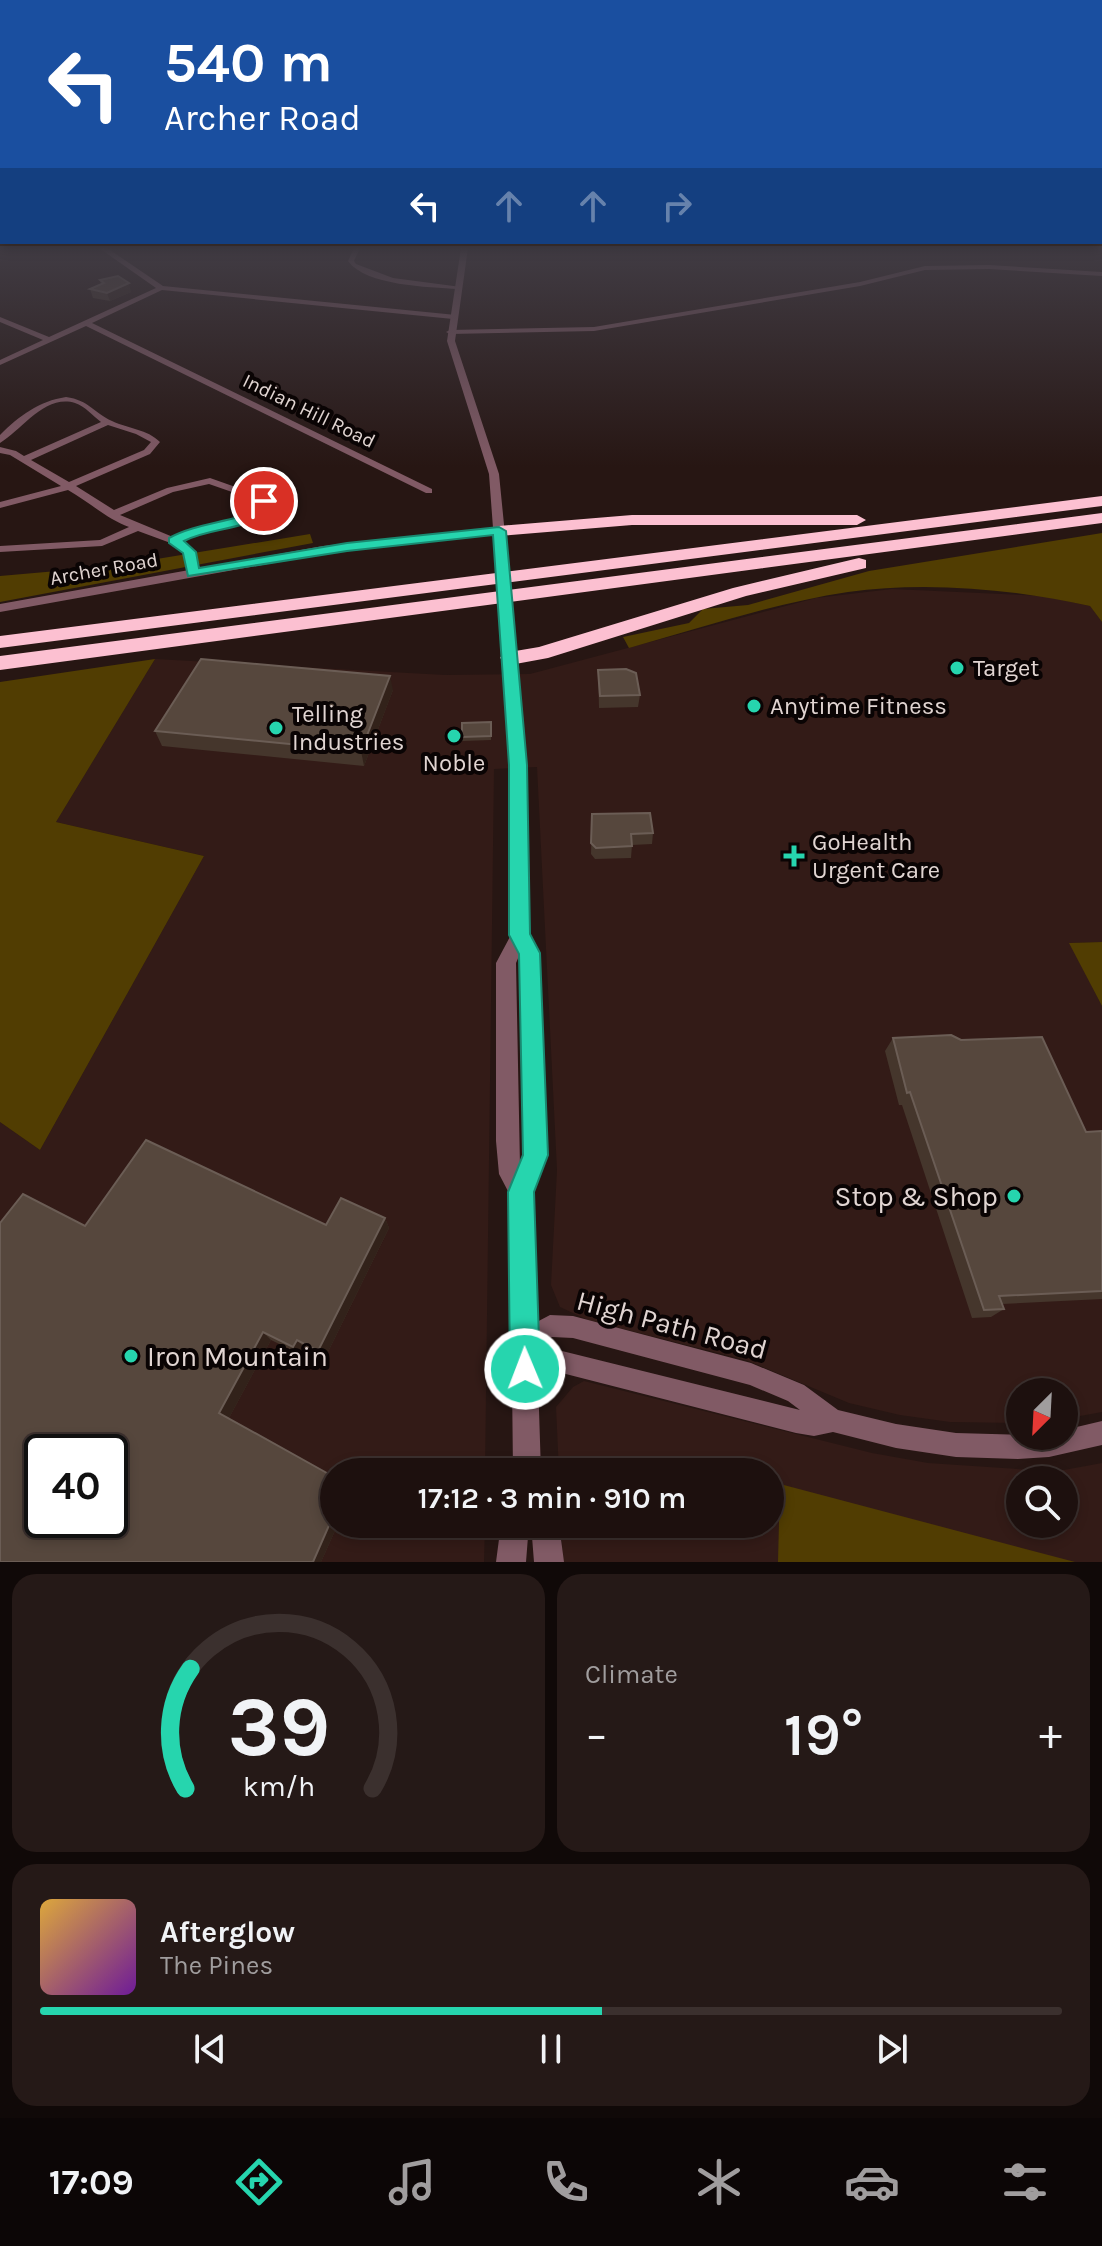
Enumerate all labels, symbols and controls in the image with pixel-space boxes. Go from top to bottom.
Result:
text: 540 m [164,30,333,95]
icon: left [32,32,136,136]
text: Archer Road [164,97,361,139]
icon: left [403,184,447,228]
icon: ahead [487,184,531,228]
icon: ahead [571,184,615,228]
icon: right [655,184,699,228]
street label: Indian Hill Road [239,369,379,453]
pin [230,467,298,535]
icon: arrive [242,479,286,523]
street label: Archer Road [48,548,160,590]
place label: Target [973,654,1039,682]
marker: Target [948,659,966,677]
place label: Anytime Fitness [770,692,947,720]
marker: Anytime Fitness [745,697,763,715]
place label: Telling Industries [292,700,404,756]
marker: Telling Industries [267,719,285,737]
marker: Noble [445,727,463,745]
place label: Noble [423,749,485,777]
place label: GoHealth Urgent Care [812,828,940,884]
marker: GoHealth Urgent Care [783,845,805,867]
place label: Stop & Shop [834,1180,998,1213]
marker: Stop & Shop [1005,1187,1023,1205]
street label: High Path Road [573,1284,771,1366]
position arrow [483,1327,567,1411]
place label: Iron Mountain [147,1340,328,1373]
marker: Iron Mountain [122,1347,140,1365]
north arrow [1006,1378,1078,1450]
map controls [1006,1378,1078,1538]
speed limit sign: 40 [24,1434,128,1538]
button: search [1006,1466,1078,1538]
text: 17:12 · 3 min · 910 m [418,1480,686,1516]
text: Climate [585,1659,678,1690]
text: 39 [227,1679,330,1776]
text: 19° [784,1700,863,1770]
text: − [585,1709,608,1760]
text: + [1039,1709,1062,1760]
text: km/h [242,1770,315,1803]
text: Afterglow [160,1914,295,1950]
text: The Pines [160,1950,273,1981]
icon: previous [188,2027,232,2071]
icon: pause [529,2027,573,2071]
icon: next [870,2027,914,2071]
icon: directions [231,2154,287,2210]
icon: music [384,2154,440,2210]
icon: phone [538,2154,594,2210]
icon: climate [691,2154,747,2210]
icon: car [844,2154,900,2210]
icon: filters [997,2154,1053,2210]
text: 17:09 [49,2161,134,2203]

